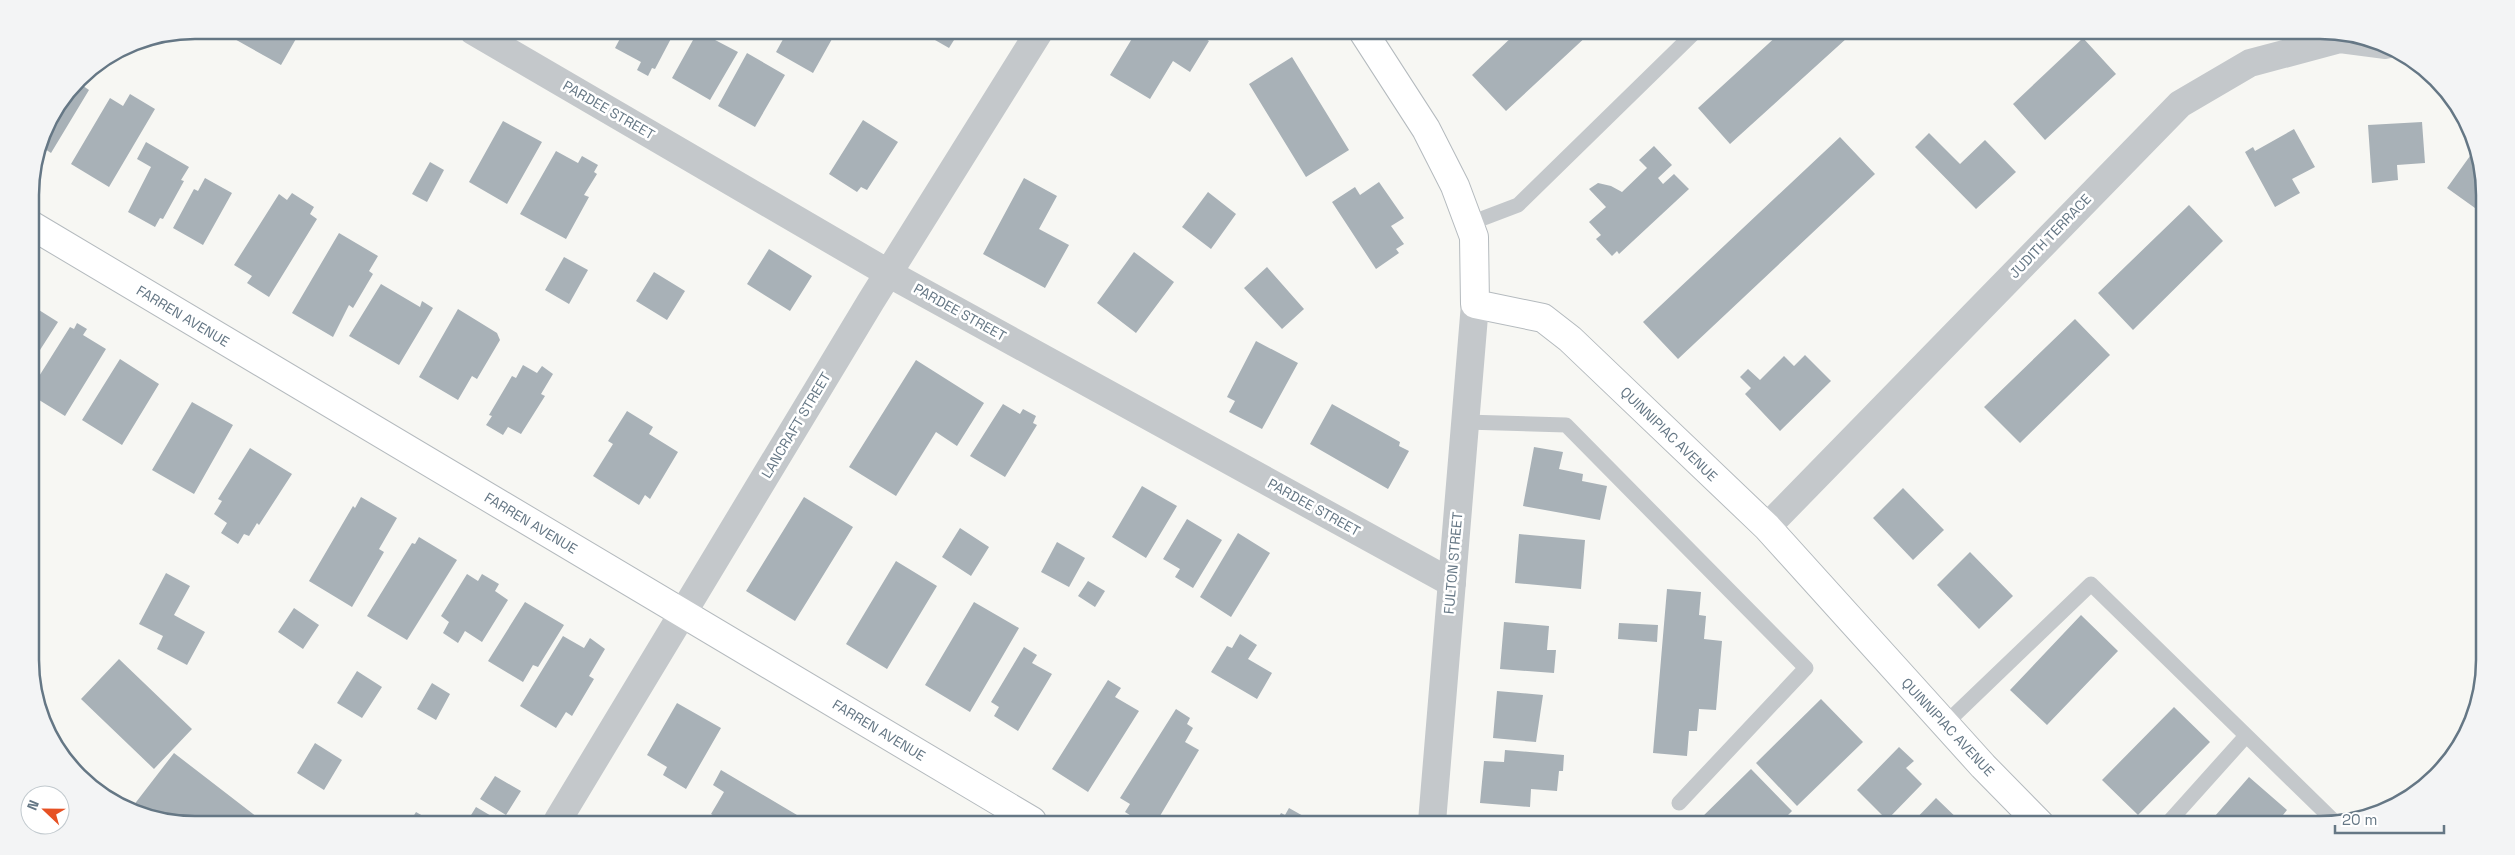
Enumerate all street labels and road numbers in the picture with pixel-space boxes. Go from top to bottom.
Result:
street label: PARDEE STREET [560,76,658,144]
street label: JUDITH TERRACE [2005,190,2095,282]
street label: PARDEE STREET [911,279,1009,345]
street label: FARREN AVENUE [133,281,233,351]
street label: LANCRAFT STREET [757,369,835,481]
street label: QUINNIPIAC AVENUE [1617,383,1721,485]
street label: PARDEE STREET [1265,474,1363,540]
street label: FARREN AVENUE [481,488,581,558]
street label: FULTON STREET [1440,511,1466,615]
street label: QUINNIPIAC AVENUE [1898,674,1998,780]
street label: FARREN AVENUE [829,695,929,765]

